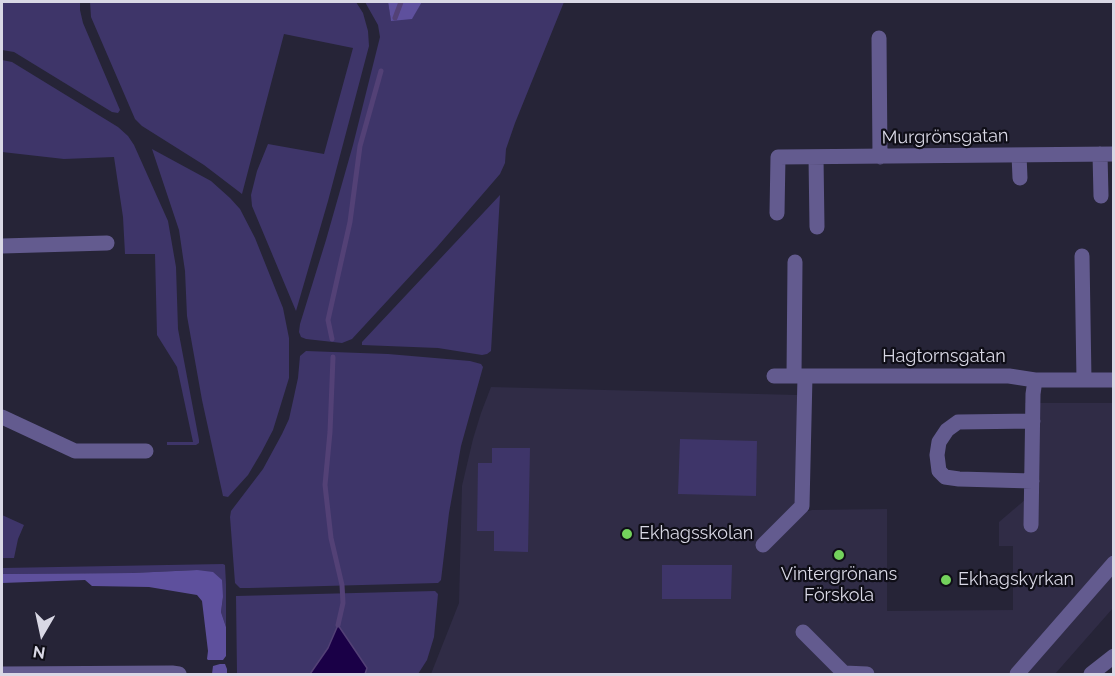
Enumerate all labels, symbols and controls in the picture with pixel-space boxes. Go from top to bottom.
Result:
street label: Murgrönsgatan [881,125,1009,149]
street label: Hagtornsgatan [882,346,1006,368]
place label: Ekhagsskolan [639,523,753,545]
marker: Ekhagsskolan [620,527,634,541]
marker: Vintergrönans Förskola [832,548,846,562]
place label: Vintergrönans Förskola [781,564,897,606]
place label: Ekhagskyrkan [958,569,1074,591]
marker: Ekhagskyrkan [939,573,953,587]
north arrow [12,604,72,664]
text: N [32,642,47,663]

